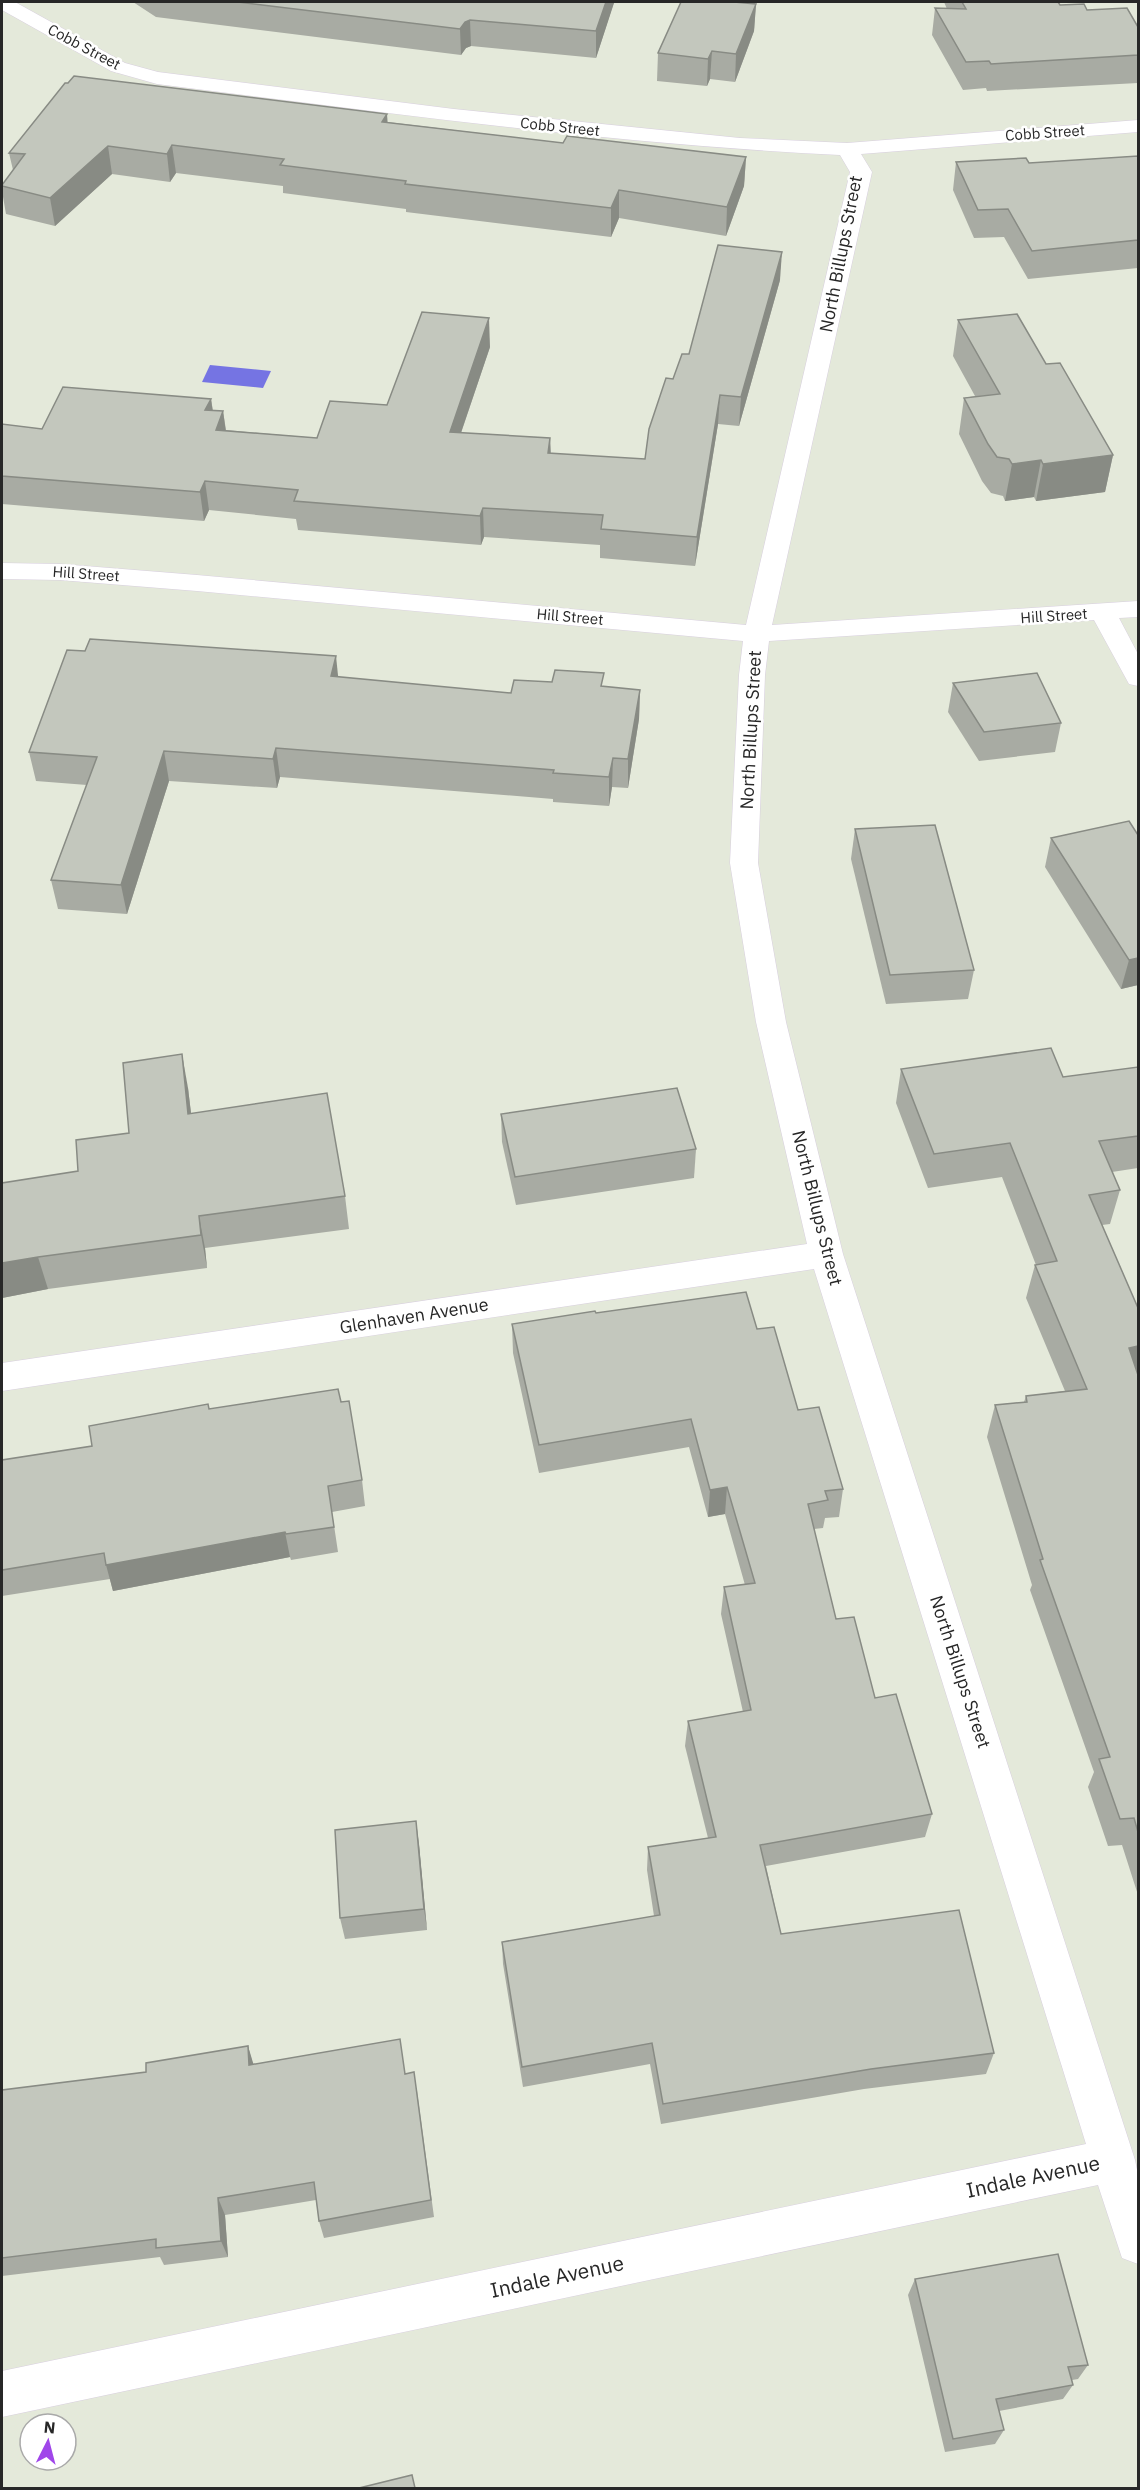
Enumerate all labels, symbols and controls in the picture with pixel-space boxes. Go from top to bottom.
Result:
street label: Cobb Street [45,19,124,74]
street label: Cobb Street [519,113,601,140]
street label: Cobb Street [1004,120,1085,145]
street label: North Billups Street [814,174,867,334]
street label: Hill Street [52,562,120,585]
street label: Hill Street [536,604,604,629]
street label: Hill Street [1020,604,1088,627]
street label: North Billups Street [735,650,766,810]
street label: North Billups Street [787,1128,848,1288]
street label: Glenhaven Avenue [338,1292,490,1339]
street label: North Billups Street [925,1593,996,1751]
street label: Indale Avenue [963,2148,1102,2204]
street label: Indale Avenue [487,2248,626,2304]
north arrow [18,2412,78,2472]
text: N [43,2417,56,2438]

